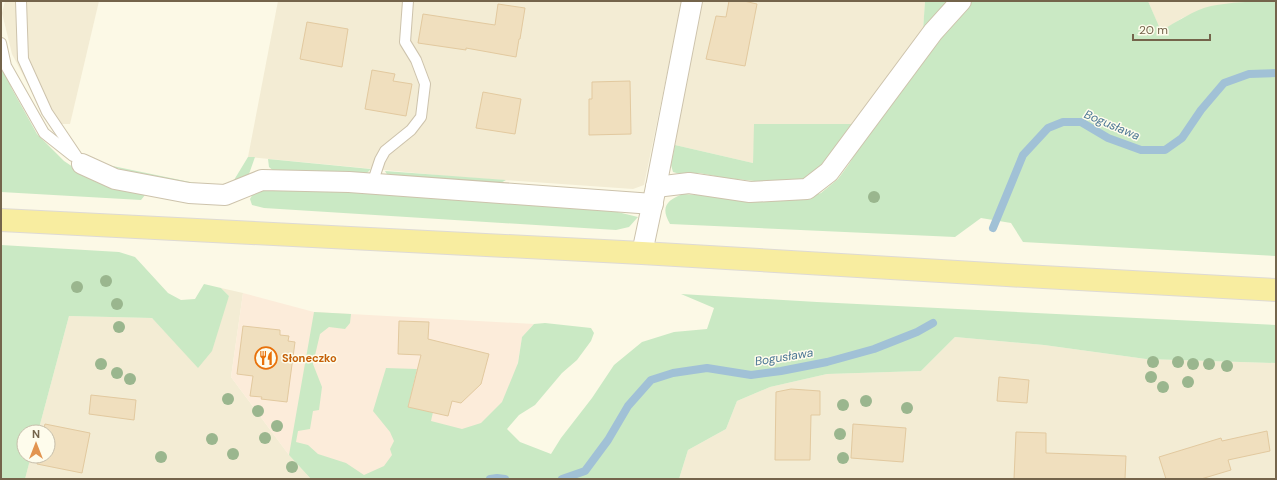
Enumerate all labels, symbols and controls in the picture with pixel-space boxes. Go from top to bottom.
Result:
scale bar [1133,16,1210,42]
text: 20 m [1139,22,1168,38]
water label: Bogusława [1082,106,1143,144]
water label: Bogusława [754,344,815,370]
restaurant icon: Słoneczko [253,345,279,371]
place label: Słoneczko [282,351,337,365]
north arrow [16,424,56,464]
text: N [32,427,40,441]

